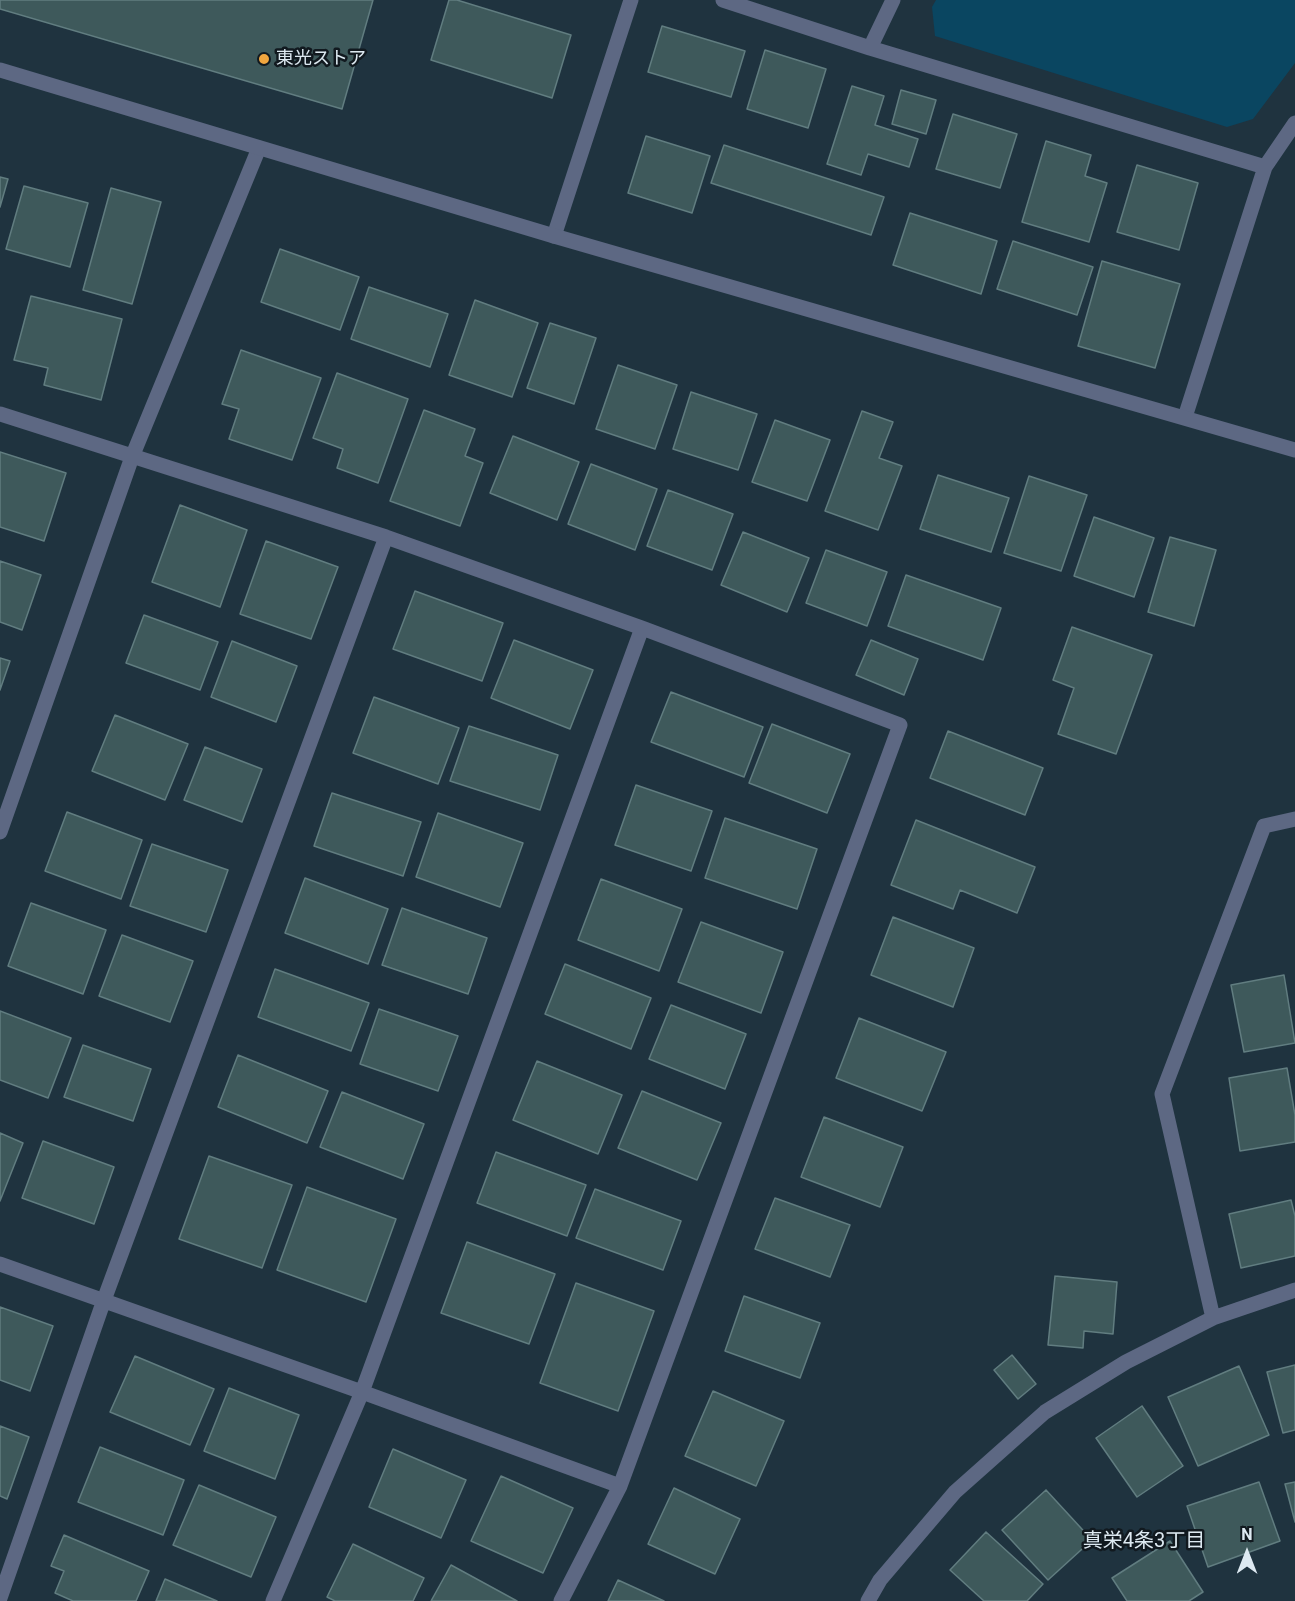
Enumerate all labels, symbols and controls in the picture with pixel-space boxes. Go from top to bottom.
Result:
place label: 東光ストア [276,48,366,70]
marker: 東光ストア [257,52,271,66]
north arrow [1217,1523,1277,1583]
text: N [1241,1525,1253,1544]
district label: 真栄4条3丁目 [1083,1530,1205,1554]

